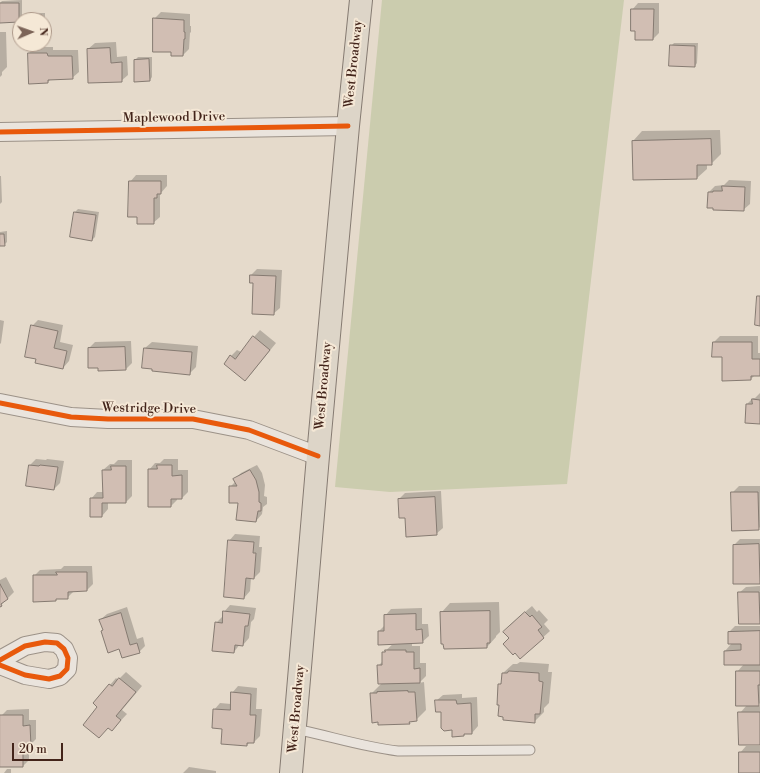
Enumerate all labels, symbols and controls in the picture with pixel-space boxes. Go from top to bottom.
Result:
north arrow [12,12,52,52]
street label: West Broadway [342,19,366,109]
text: N [36,27,50,36]
street label: Maplewood Drive [123,109,225,127]
street label: West Broadway [312,341,336,431]
street label: Westridge Drive [102,400,196,418]
street label: West Broadway [285,664,309,754]
scale bar [14,735,65,761]
text: 20 m [19,742,47,757]

